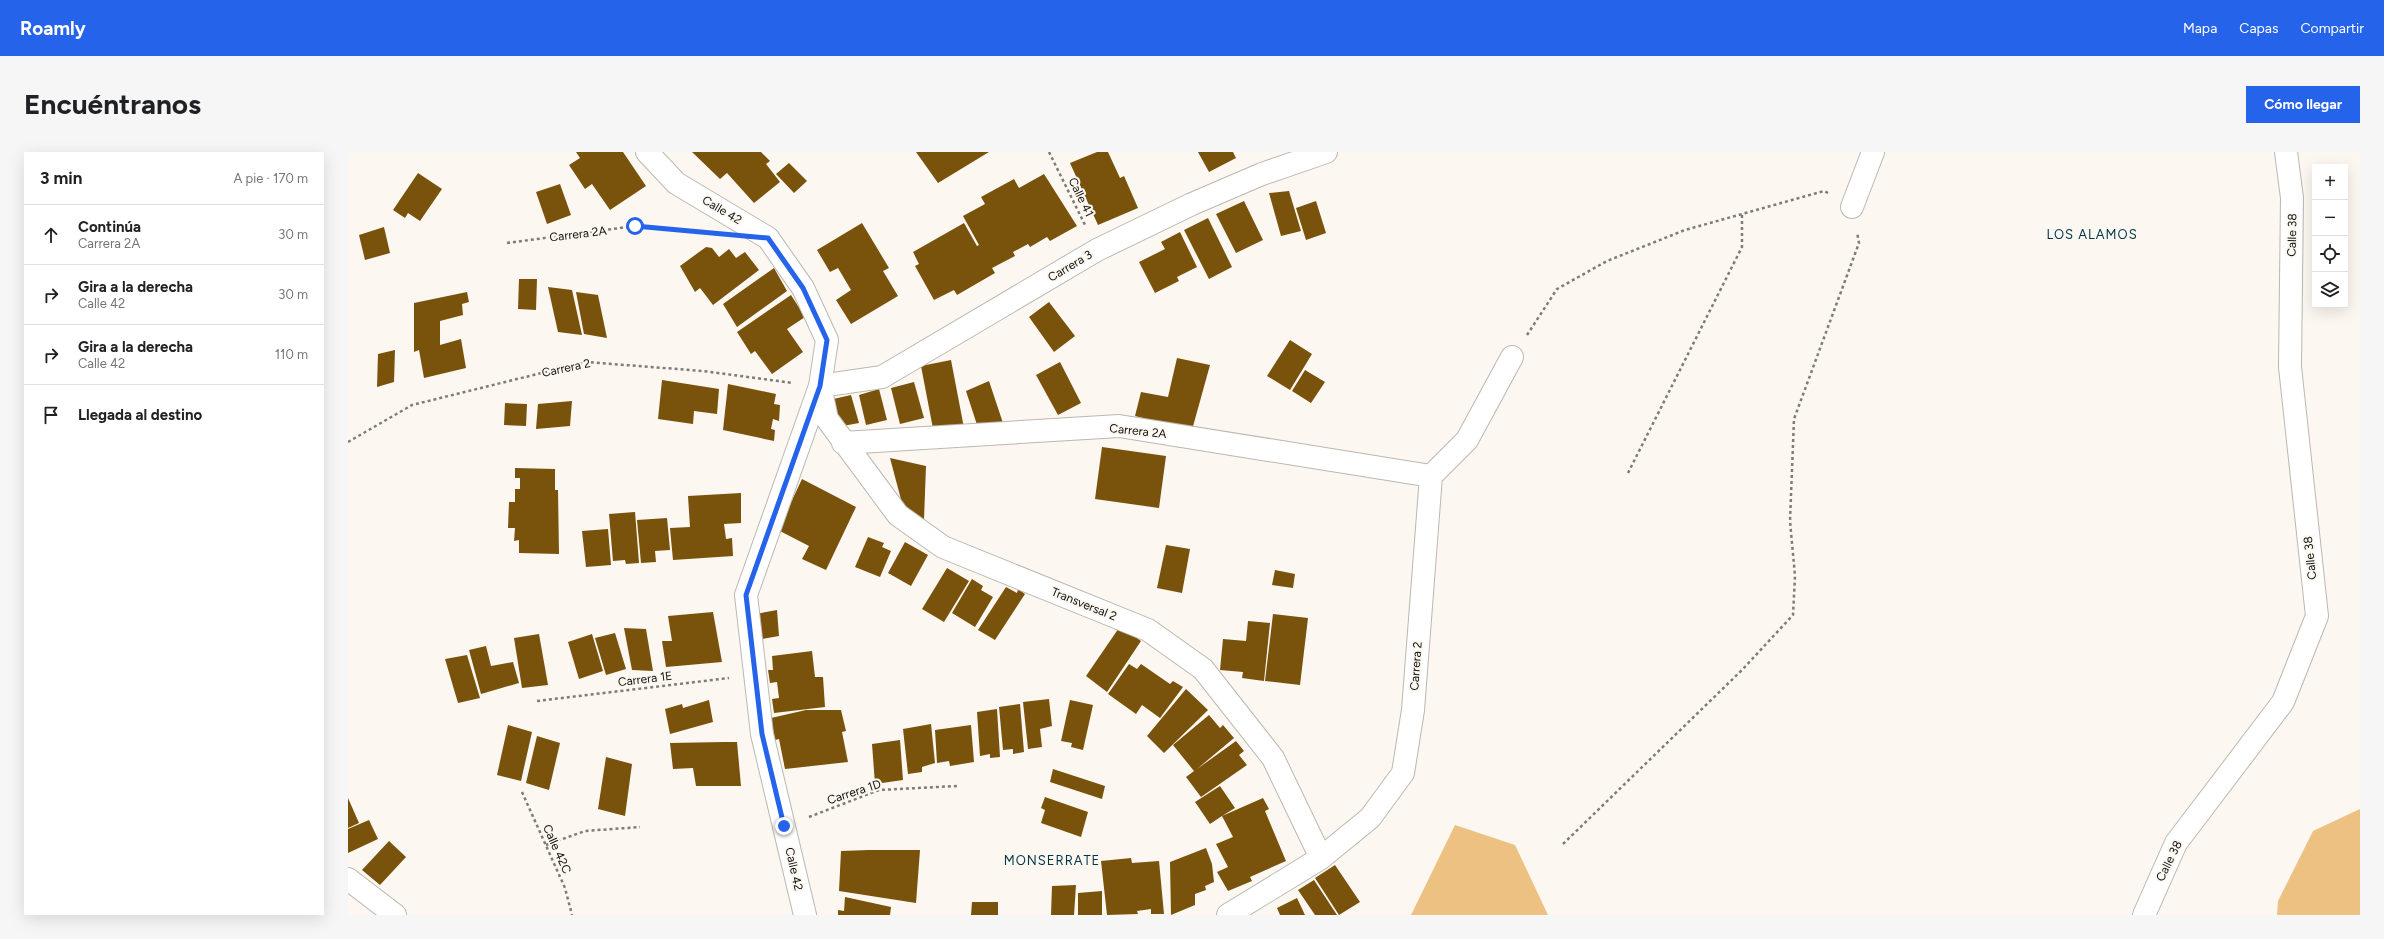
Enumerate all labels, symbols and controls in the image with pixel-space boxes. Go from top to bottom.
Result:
text: Roamly [20,17,86,40]
text: Mapa [2183,20,2217,37]
text: Capas [2239,20,2278,37]
text: Compartir [2300,20,2364,37]
button: Cómo llegar [2246,86,2360,123]
text: Encuéntranos [24,87,201,121]
map controls [2312,164,2348,308]
button: + [2312,164,2348,200]
text: 3 min [40,168,82,188]
text: A pie · 170 m [234,171,308,186]
street label: Calle 41 [1066,175,1096,219]
street label: Calle 42 [700,193,744,227]
button: − [2312,200,2348,236]
street label: Calle 38 [2285,213,2299,257]
route start [626,217,644,235]
text: Continúa [78,218,141,236]
icon: ahead [40,224,62,246]
street label: Carrera 2A [549,224,607,244]
text: 30 m [278,227,308,242]
district label: LOS ALAMOS [2046,227,2138,242]
text: Carrera 2A [78,236,140,251]
button: locate [2312,236,2348,272]
street label: Carrera 3 [1045,247,1095,285]
button: layers [2312,272,2348,308]
text: Gira a la derecha [78,278,193,296]
icon: right [40,284,62,306]
text: 30 m [278,287,308,302]
text: Calle 42 [78,296,125,311]
text: Gira a la derecha [78,338,193,356]
icon: right [40,344,62,366]
text: 110 m [275,347,308,362]
text: Calle 42 [78,356,125,371]
street label: Carrera 2 [540,356,592,380]
icon: arrive [40,404,62,426]
text: Llegada al destino [78,406,202,424]
street label: Carrera 2A [1109,421,1167,441]
street label: Calle 38 [2301,536,2319,580]
street label: Transversal 2 [1049,585,1119,623]
street label: Carrera 2 [1407,641,1425,691]
street label: Carrera 1E [617,669,673,689]
street label: Carrera 1D [825,777,883,807]
route end [775,817,793,835]
street label: Calle 42C [540,822,574,876]
street label: Calle 38 [2153,838,2185,884]
street label: Calle 42 [782,846,806,892]
district label: MONSERRATE [1004,853,1100,868]

